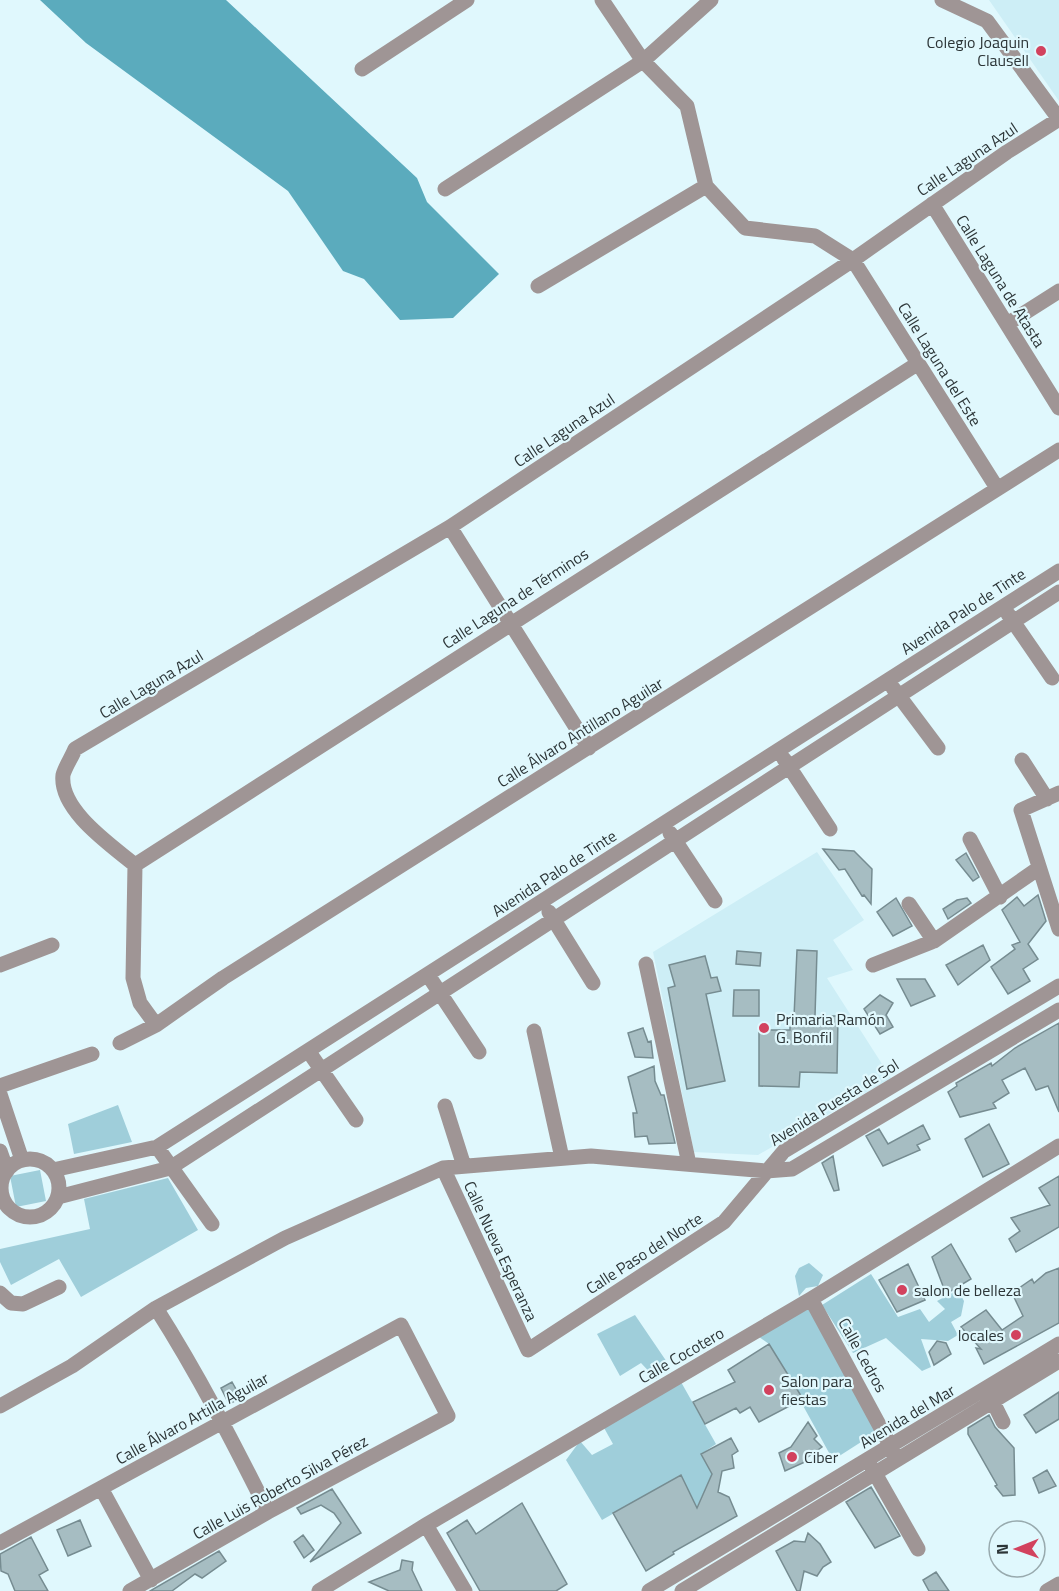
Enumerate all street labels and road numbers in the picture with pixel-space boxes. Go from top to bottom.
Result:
street label: Calle Laguna Azul [912,116,1022,202]
street label: Calle Laguna de Atasta [950,210,1052,352]
street label: Calle Laguna del Este [892,297,988,431]
street label: Calle Laguna Azul [509,387,619,473]
street label: Calle Laguna de Términos [437,542,593,654]
street label: Avenida Palo de Tinte [896,562,1030,660]
street label: Calle Laguna Azul [95,644,207,724]
street label: Calle Álvaro Antillano Aguilar [492,671,668,793]
street label: Avenida Palo de Tinte [487,824,621,922]
street label: Avenida Puesta de Sol [765,1052,903,1152]
street label: Calle Nueva Esperanza [458,1177,544,1325]
street label: Calle Paso del Norte [581,1206,707,1300]
street label: Calle Cedros [833,1313,893,1397]
street label: Calle Cocotero [634,1321,728,1389]
street label: Calle Álvaro Artilla Aguilar [111,1366,273,1470]
street label: Avenida del Mar [855,1378,960,1454]
street label: Calle Luis Roberto Silva Pérez [188,1429,372,1545]

